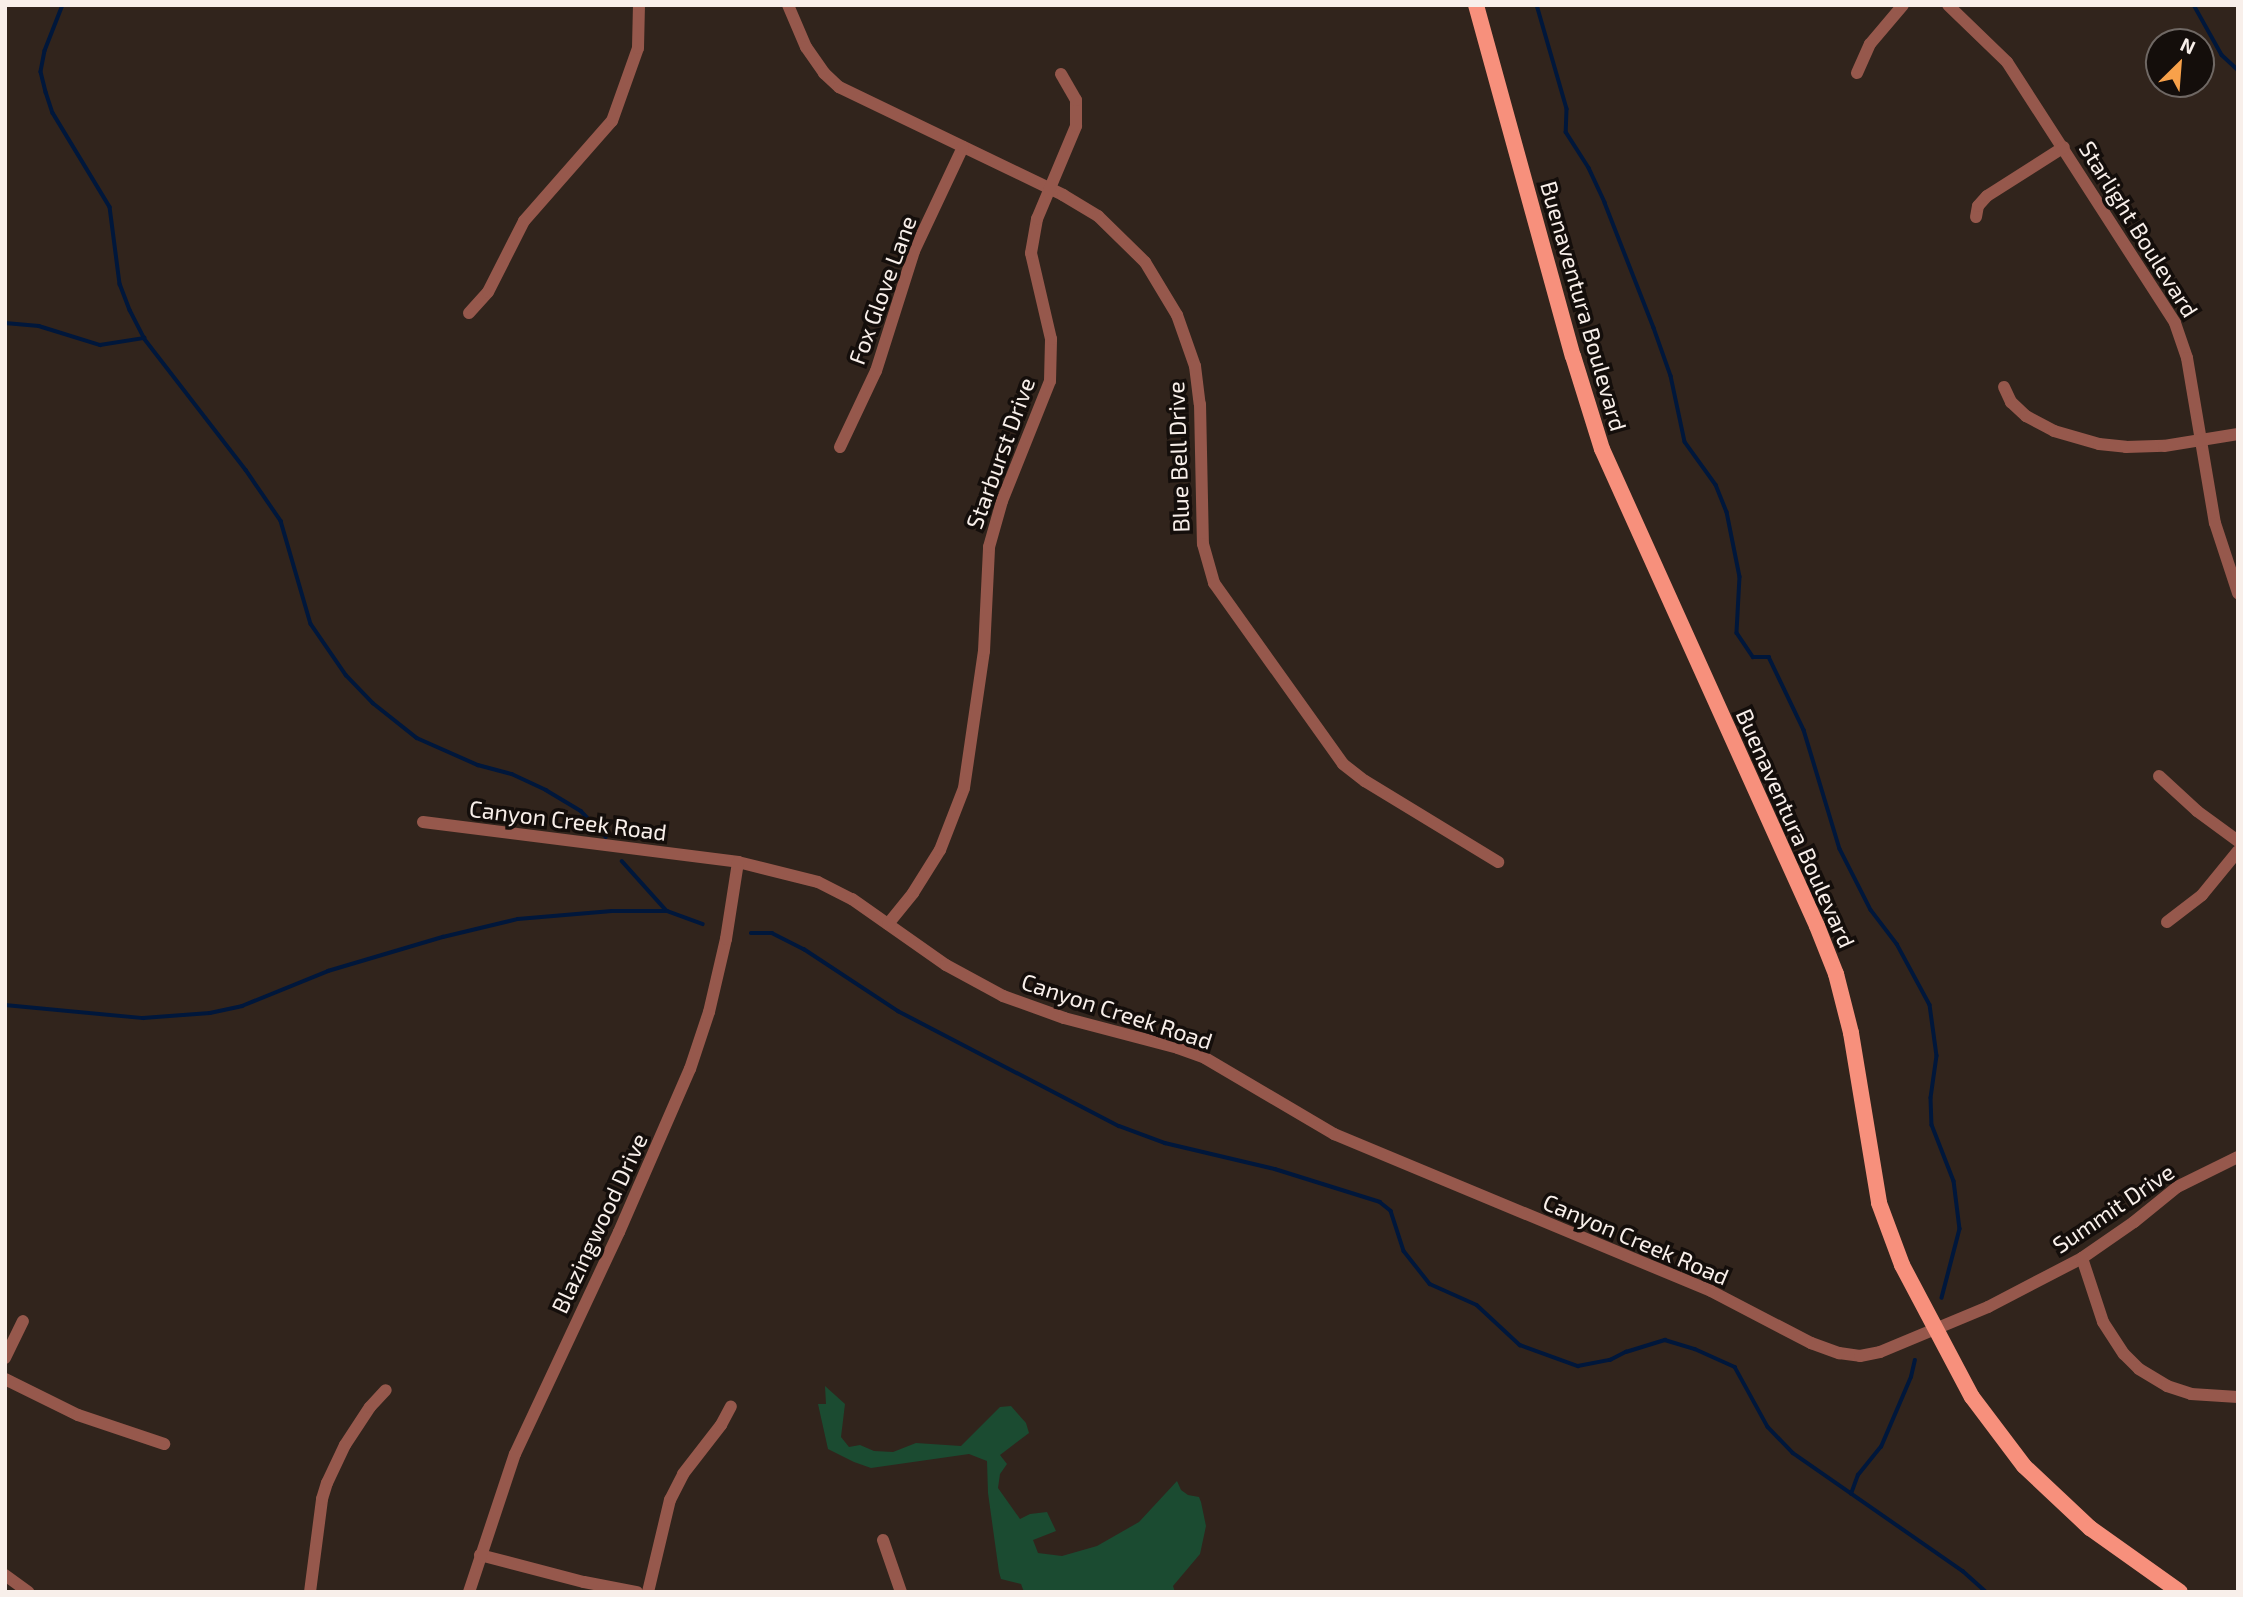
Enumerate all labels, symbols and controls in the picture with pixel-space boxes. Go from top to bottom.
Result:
north arrow [2145,28,2215,98]
text: N [2177,32,2199,59]
street label: Starlight Boulevard [2074,136,2204,322]
street label: Buenaventura Boulevard [1535,178,1633,434]
street label: Fox Glove Lane [842,212,922,368]
street label: Starburst Drive [960,374,1040,532]
street label: Blue Bell Drive [1162,381,1194,533]
street label: Buenaventura Boulevard [1731,704,1861,952]
street label: Canyon Creek Road [467,794,669,846]
street label: Canyon Creek Road [1018,967,1216,1055]
street label: Blazingwood Drive [545,1129,653,1317]
street label: Summit Drive [2047,1157,2179,1259]
street label: Canyon Creek Road [1539,1187,1733,1291]

